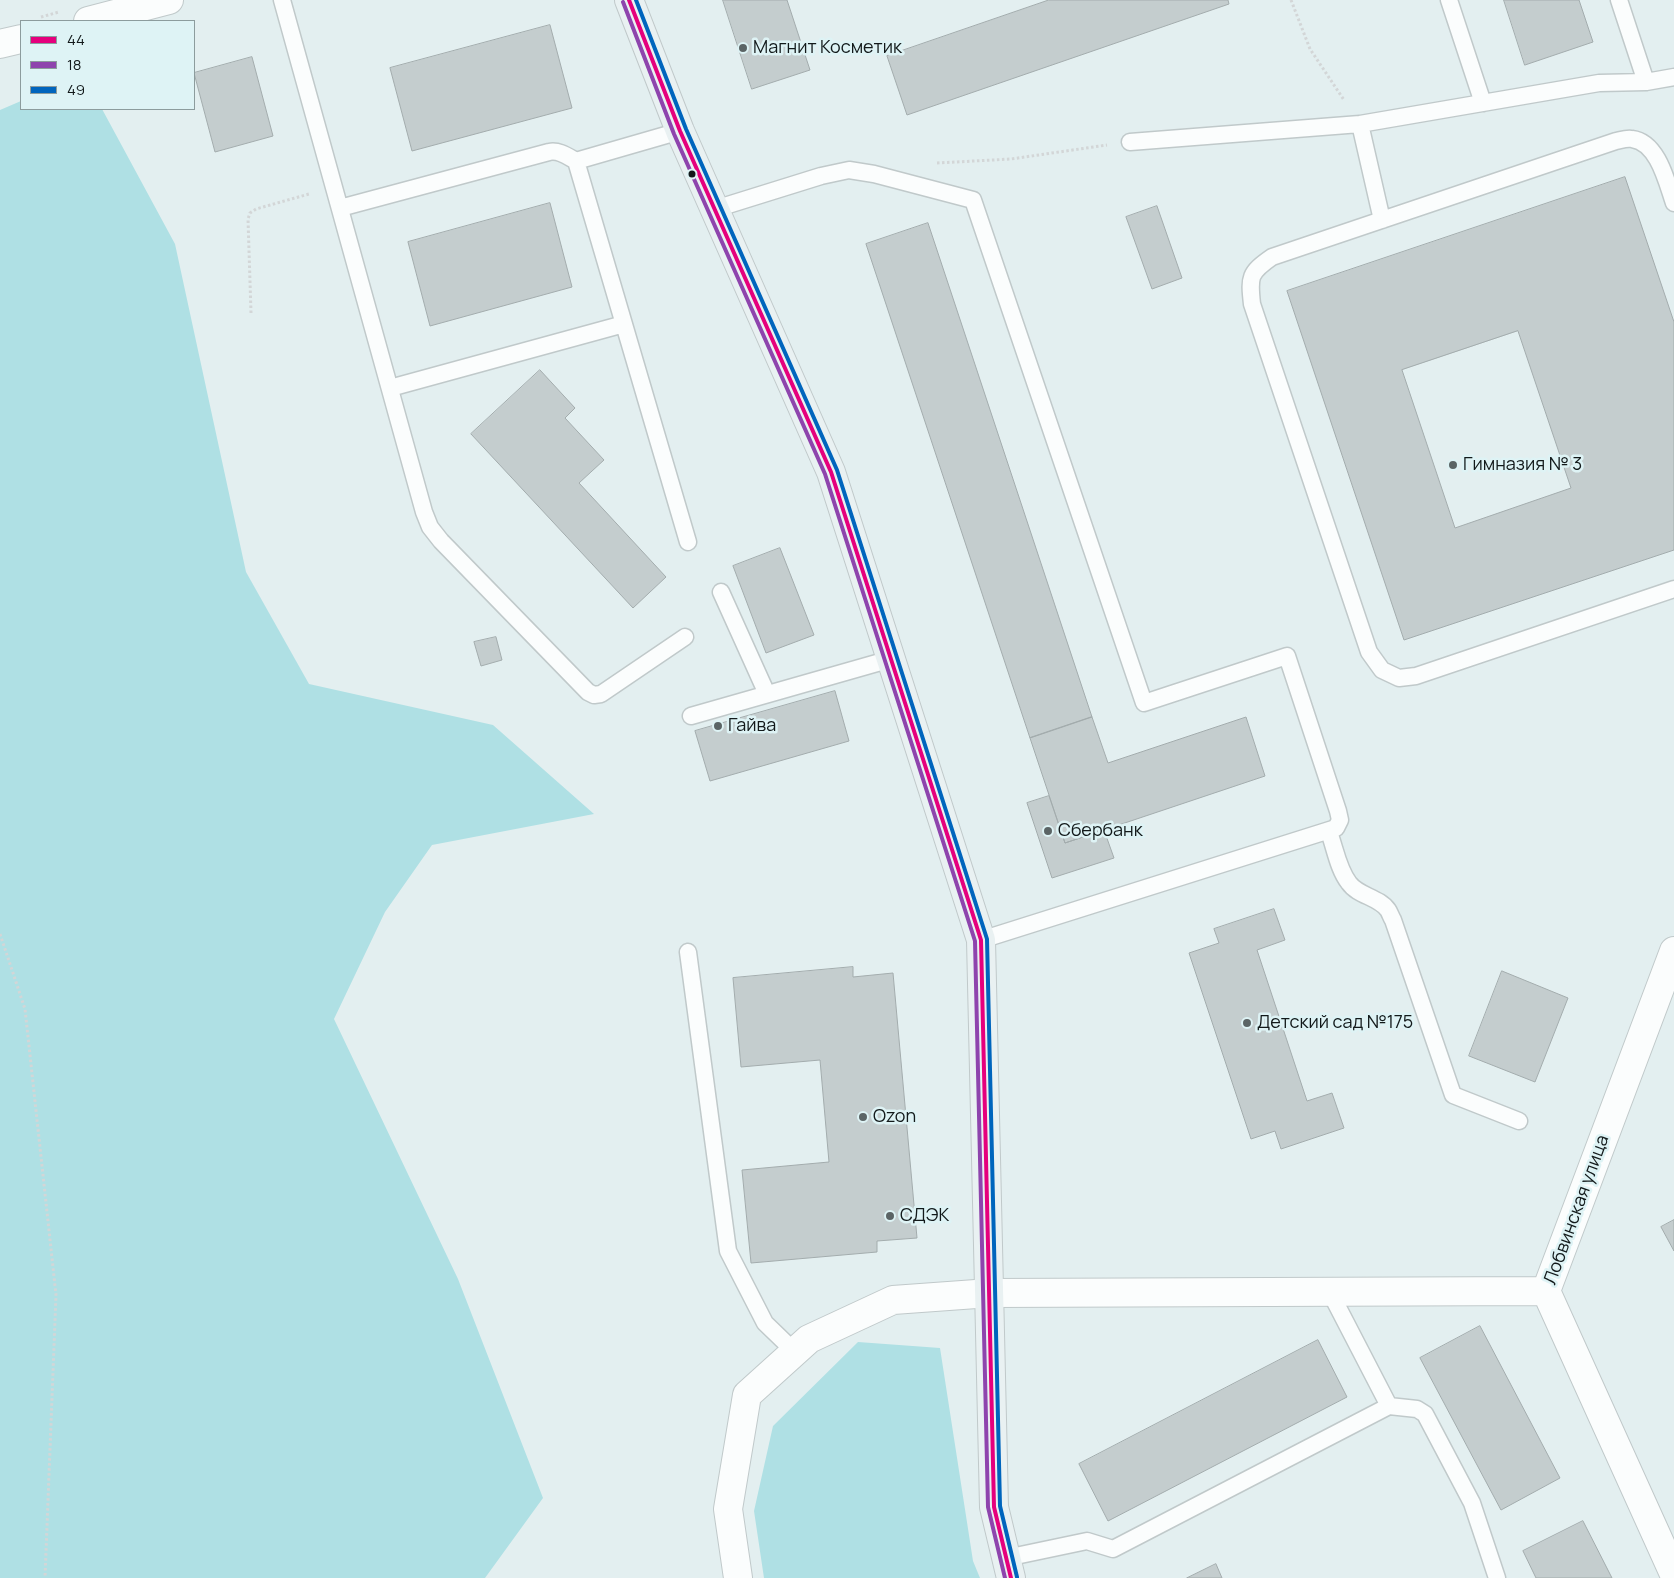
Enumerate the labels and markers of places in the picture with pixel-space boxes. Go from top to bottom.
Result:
place label: Магнит Косметик [753,37,902,59]
marker: Магнит Косметик [737,42,749,54]
unlabelled marker [687,169,697,179]
place label: Гимназия № 3 [1463,454,1582,476]
marker: Гимназия № 3 [1447,459,1459,471]
place label: Гайва [728,715,776,737]
marker: Гайва [712,720,724,732]
place label: Сбербанк [1058,820,1143,842]
marker: Сбербанк [1042,825,1054,837]
place label: Детский сад №175 [1257,1012,1413,1034]
marker: Детский сад №175 [1241,1017,1253,1029]
place label: Ozon [873,1106,916,1128]
marker: Ozon [857,1111,869,1123]
place label: СДЭК [900,1205,949,1227]
marker: СДЭК [884,1210,896,1222]

